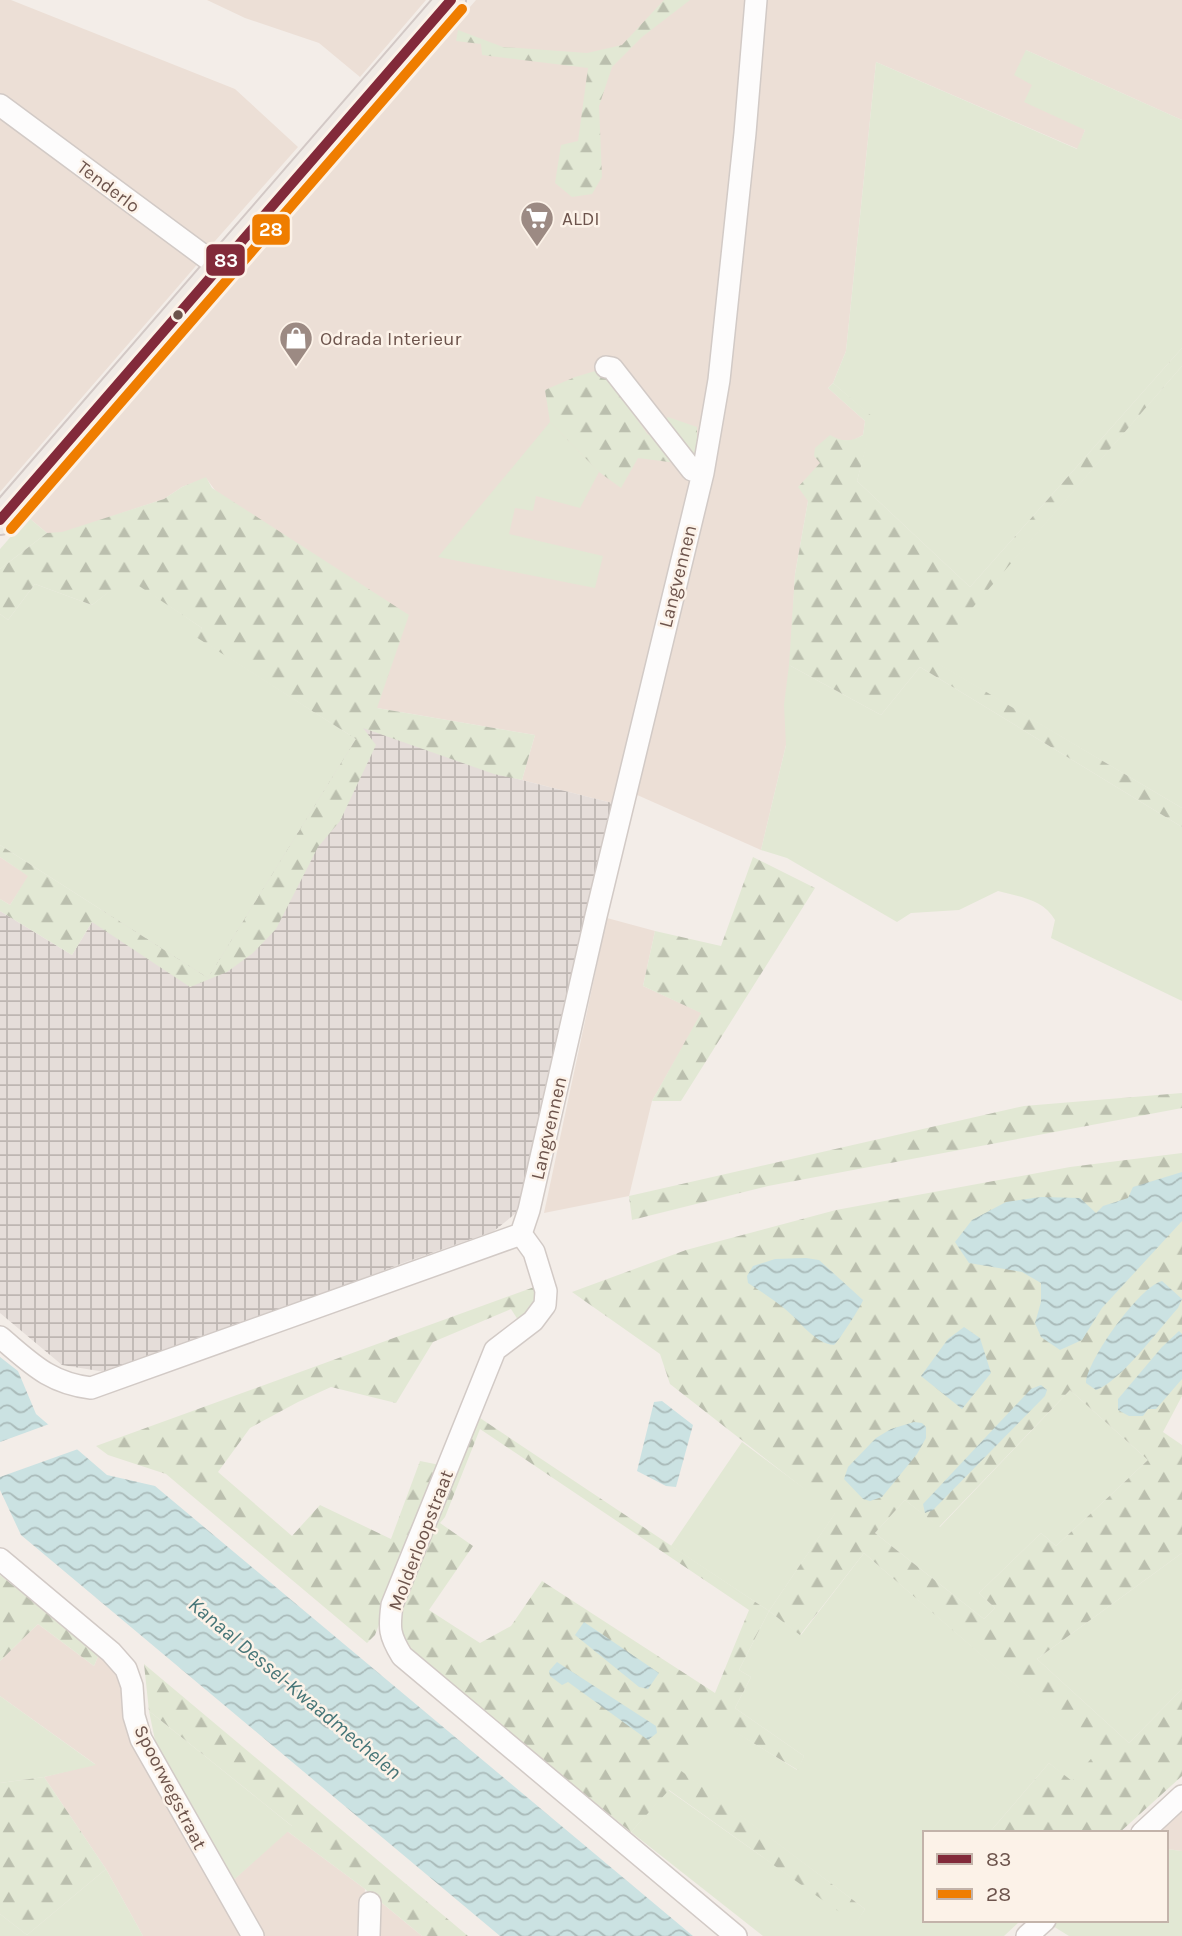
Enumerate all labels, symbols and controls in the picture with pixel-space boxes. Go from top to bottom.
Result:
street label: Tenderlo [73,156,144,218]
supermarket icon: ALDI [518,199,556,248]
place label: ALDI [562,208,600,230]
line badge: 28 [251,213,291,246]
text: 28 [259,219,283,241]
line badge: 83 [205,243,246,277]
text: 83 [214,250,238,272]
unlabelled marker [171,308,185,322]
shop icon: Odrada Interieur [277,319,315,368]
place label: Odrada Interieur [320,328,462,350]
street label: Langvennen [655,523,701,630]
street label: Langvennen [526,1075,572,1182]
street label: Molderloopstraat [384,1467,458,1614]
water label: Kanaal Dessel-Kwaadmechelen [184,1592,406,1784]
street label: Spoorwegstraat [129,1722,211,1853]
legend [923,1831,1168,1922]
text: 83 [986,1847,1011,1871]
text: 28 [986,1882,1011,1906]

